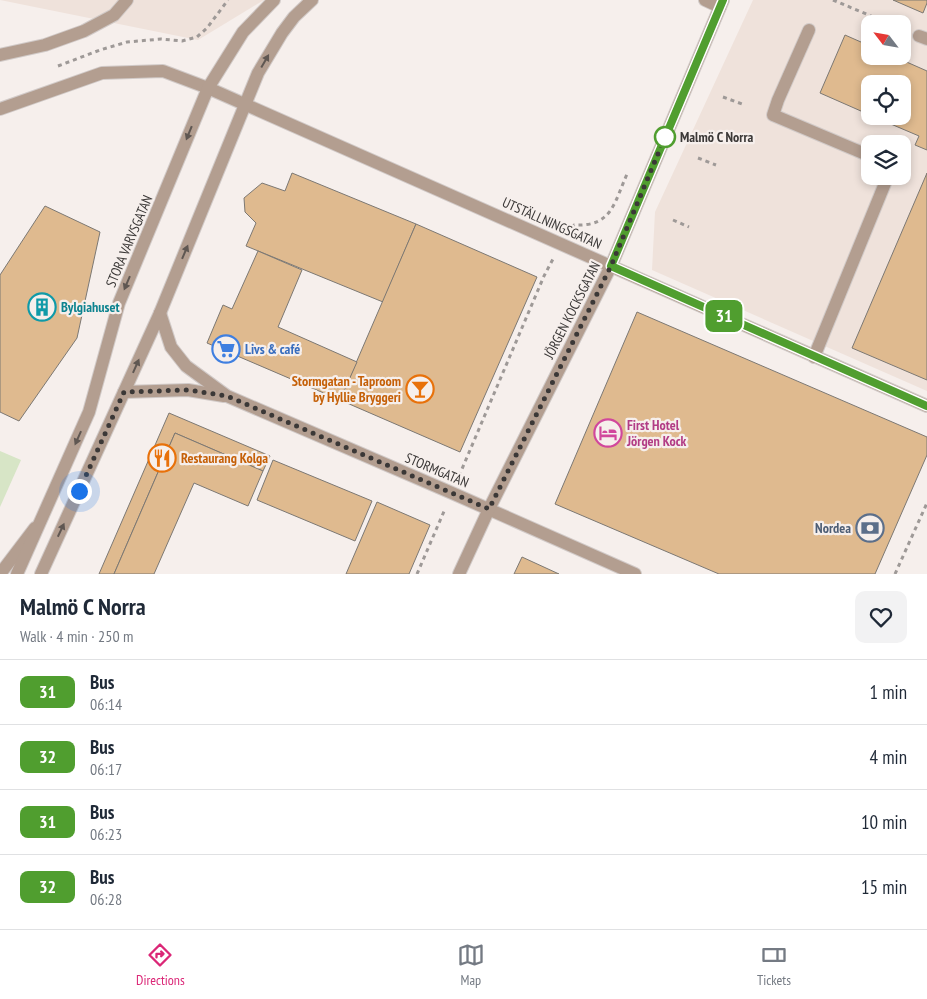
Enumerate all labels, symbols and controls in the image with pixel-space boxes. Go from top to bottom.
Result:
north arrow [861,15,911,65]
map controls [861,15,911,185]
one-way arrow [261,54,269,68]
button: locate [861,75,911,125]
one-way arrow [185,126,193,140]
marker: Malmö C Norra [654,126,676,148]
place label: Malmö C Norra [680,128,753,146]
button: layers [861,135,911,185]
street label: STORA VARVSGATAN [102,192,156,290]
street label: UTSTÄLLNINGSGATAN [500,193,604,253]
one-way arrow [181,244,189,259]
street label: JÖRGEN KOCKSGATAN [539,258,604,363]
one-way arrow [123,276,131,290]
building icon: Bylgiahuset [27,292,57,322]
place label: Bylgiahuset [61,298,120,316]
line badge: 31 [702,300,746,332]
text: 31 [715,304,733,327]
supermarket icon: Livs & café [211,334,241,364]
place label: Livs & café [245,340,300,358]
one-way arrow [132,359,140,373]
place label: Stormgatan - Taproom by Hyllie Bryggeri [292,372,401,406]
bar icon: Stormgatan - Taproom by Hyllie Bryggeri [405,374,435,404]
place label: First Hotel Jörgen Kock [626,416,687,450]
hotel icon: First Hotel Jörgen Kock [593,418,623,448]
one-way arrow [74,431,82,445]
restaurant icon: Restaurang Kolga [147,443,177,473]
place label: Restaurang Kolga [181,449,268,467]
street label: STORMGATAN [402,449,472,491]
your location [67,479,92,504]
bank icon: Nordea [855,513,885,543]
place label: Nordea [815,519,851,537]
one-way arrow [58,523,66,537]
text: Malmö C Norra [20,591,146,622]
button: heart [855,591,907,643]
text: Walk · 4 min · 250 m [20,626,133,646]
text: Bus [90,670,114,694]
text: 31 [39,680,56,703]
text: 1 min [870,680,907,704]
text: 06:14 [90,694,122,714]
text: Bus [90,735,114,759]
text: 32 [39,745,56,768]
text: 4 min [870,745,907,769]
text: 06:17 [90,759,122,779]
text: Bus [90,800,114,824]
text: 31 [39,810,56,833]
text: 10 min [861,810,907,834]
text: 06:23 [90,824,122,844]
text: Bus [90,865,114,889]
text: 32 [39,875,56,898]
text: 15 min [861,875,907,899]
text: 06:28 [90,889,122,909]
tab: Directions [136,941,185,989]
tab: Map [457,941,485,989]
tab: Tickets [757,941,791,989]

